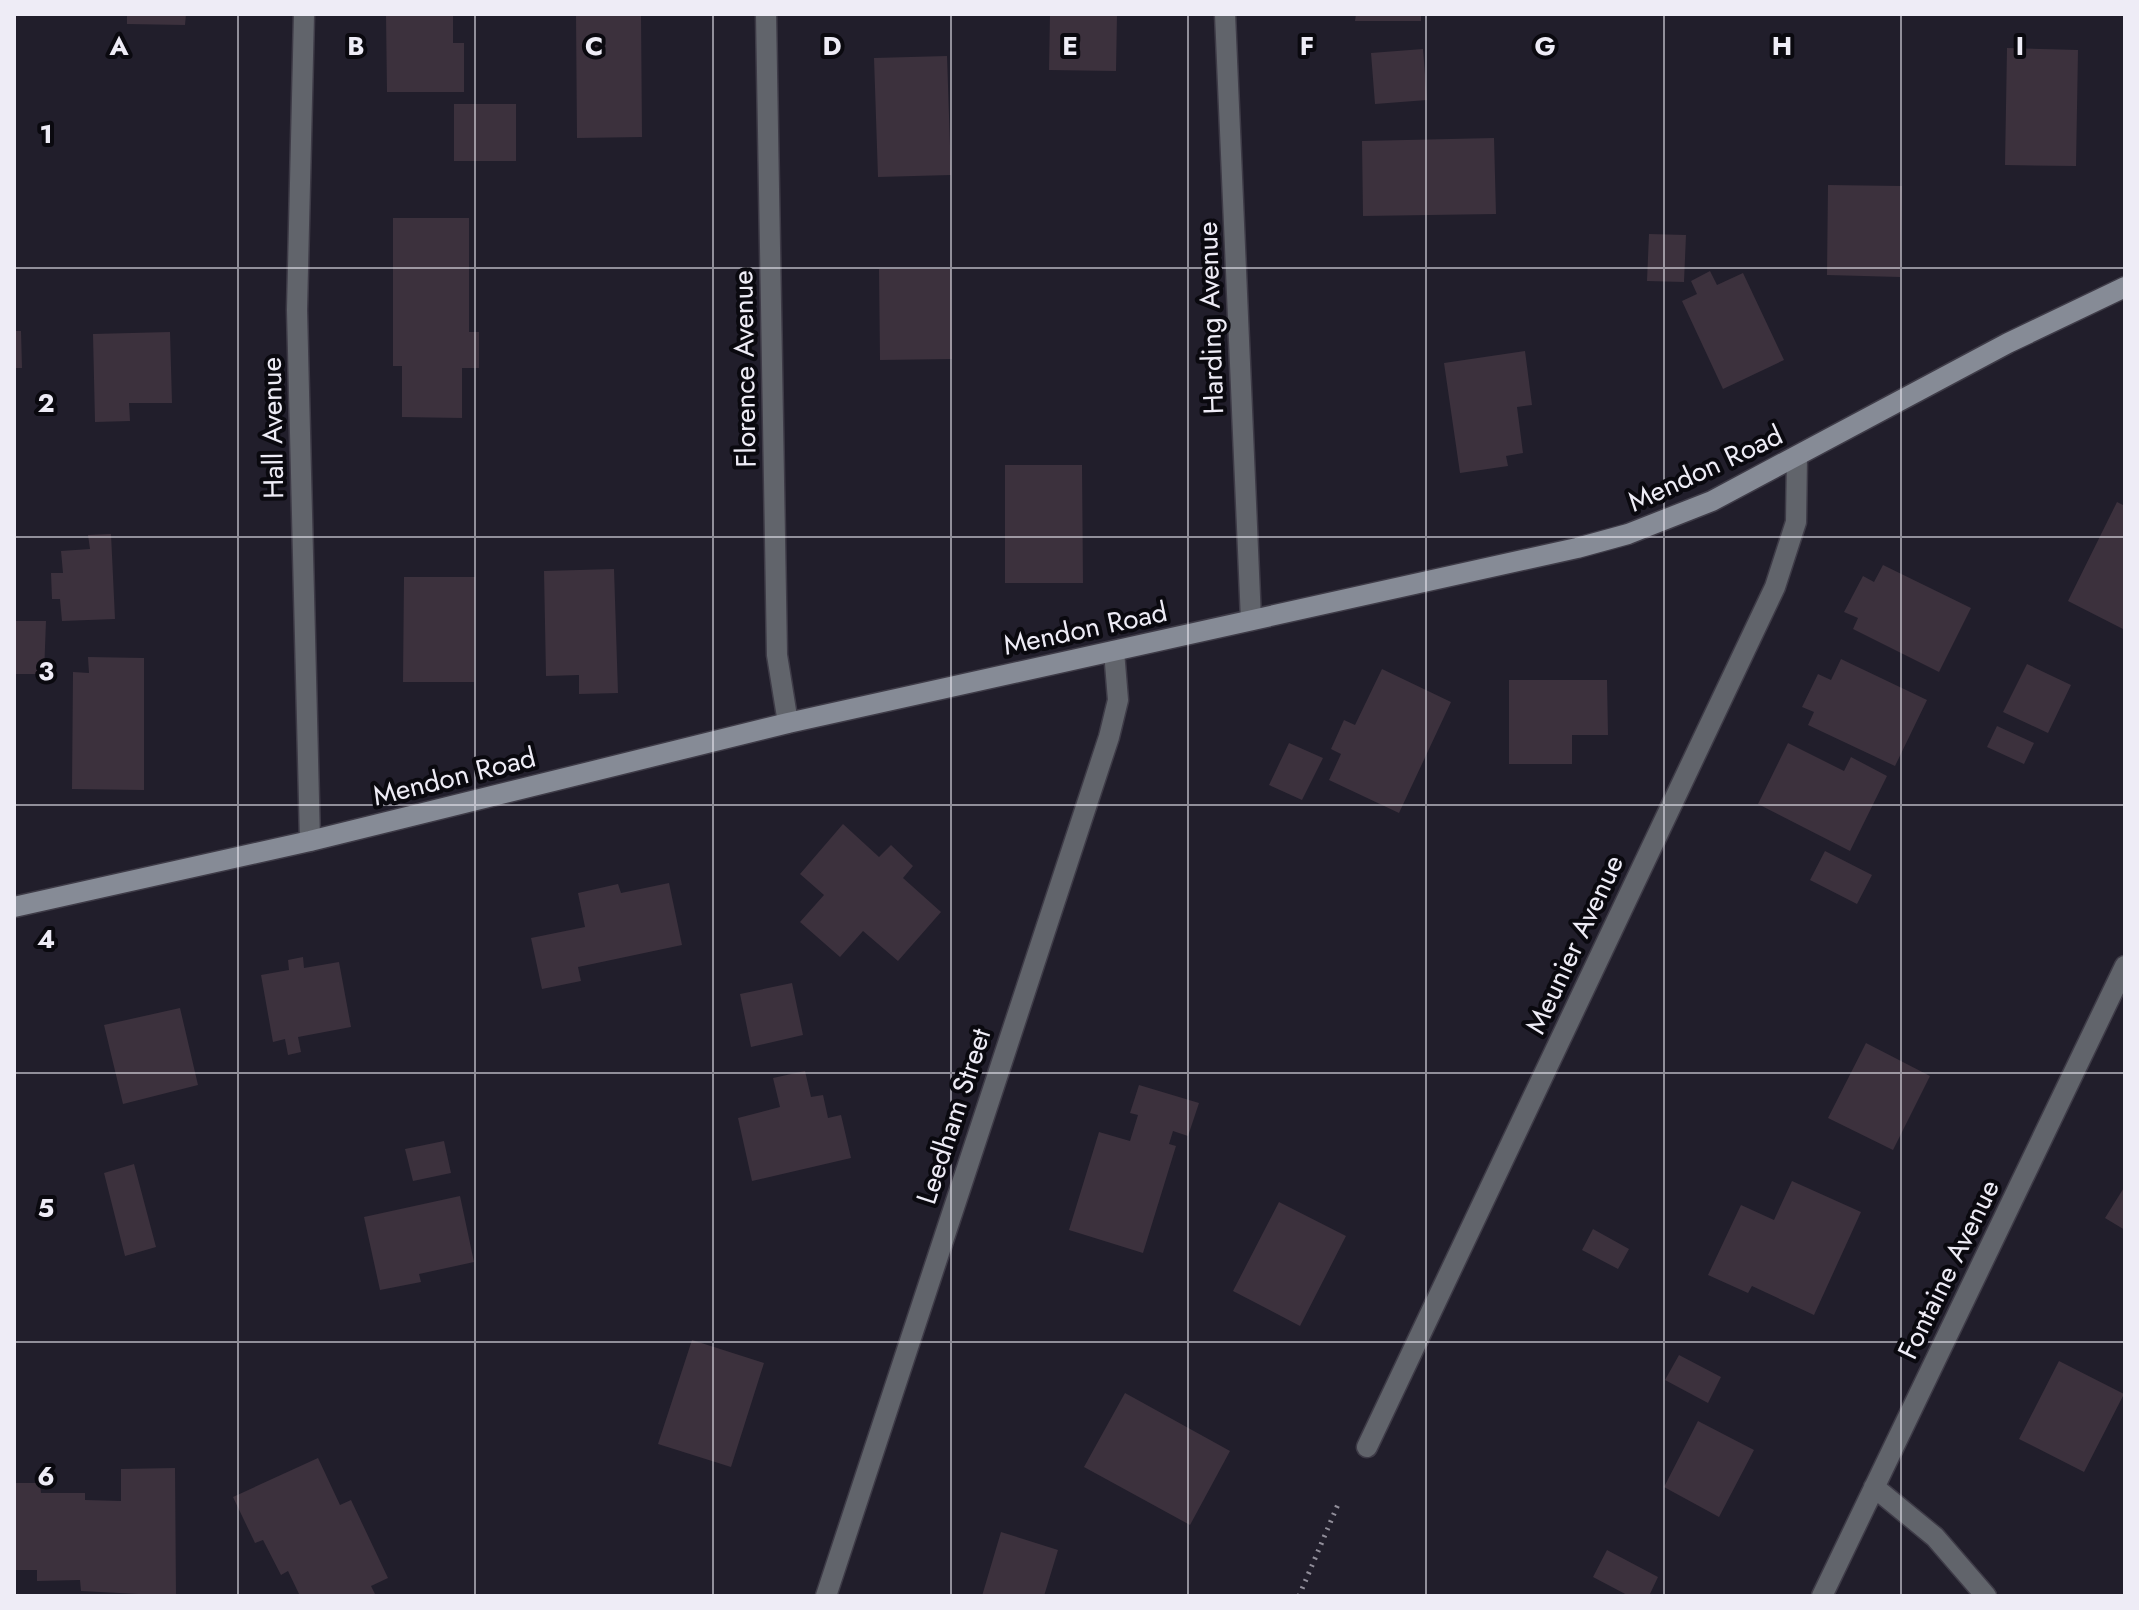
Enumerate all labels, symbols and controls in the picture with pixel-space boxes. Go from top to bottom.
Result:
text: A [108,27,129,65]
text: B [347,27,365,65]
text: C [585,27,603,65]
text: D [822,27,842,65]
text: E [1062,27,1078,65]
text: F [1300,27,1314,65]
text: G [1534,27,1556,65]
text: H [1772,27,1792,65]
text: I [2016,27,2024,65]
text: 1 [39,115,53,153]
street label: Harding Avenue [1187,221,1234,415]
street label: Florence Avenue [722,270,767,468]
street label: Hall Avenue [251,357,294,499]
text: 2 [37,384,55,422]
street label: Mendon Road [1621,415,1789,522]
street label: Mendon Road [999,591,1171,666]
text: 3 [38,652,54,690]
street label: Mendon Road [368,736,540,817]
street label: Meunier Avenue [1515,848,1634,1041]
text: 4 [37,920,55,958]
street label: Leedham Street [906,1023,1001,1209]
street label: Fontaine Avenue [1887,1172,2010,1366]
text: 5 [38,1189,54,1227]
text: 6 [37,1457,55,1495]

